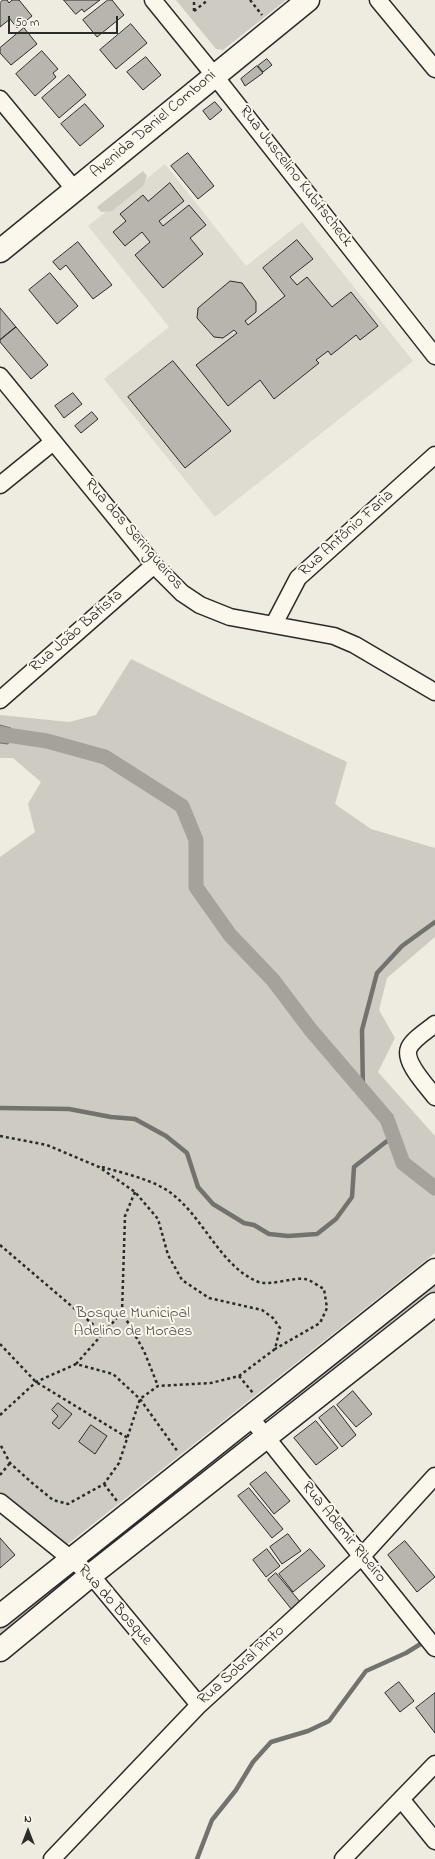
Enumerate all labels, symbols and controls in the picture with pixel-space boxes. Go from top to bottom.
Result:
scale bar [10,8,120,34]
text: 50 m [15,14,39,32]
street label: Avenida Daniel Comboni [87,67,221,183]
street label: Rua Juscelino Kubitscheck [234,103,356,251]
street label: Rua dos Seringueiros [80,475,186,595]
street label: Rua Antônio Faria [296,487,398,581]
street label: Rua João Batista [27,586,127,678]
park label: Bosque Municipal Adelino de Moraes [74,1304,192,1342]
street label: Rua Ademir Ribeiro [296,1479,390,1587]
street label: Rua do Bosque [73,1562,155,1650]
street label: Rua Sobral Pinto [195,1622,289,1710]
north arrow [8,1811,48,1851]
text: N [24,1811,32,1827]

